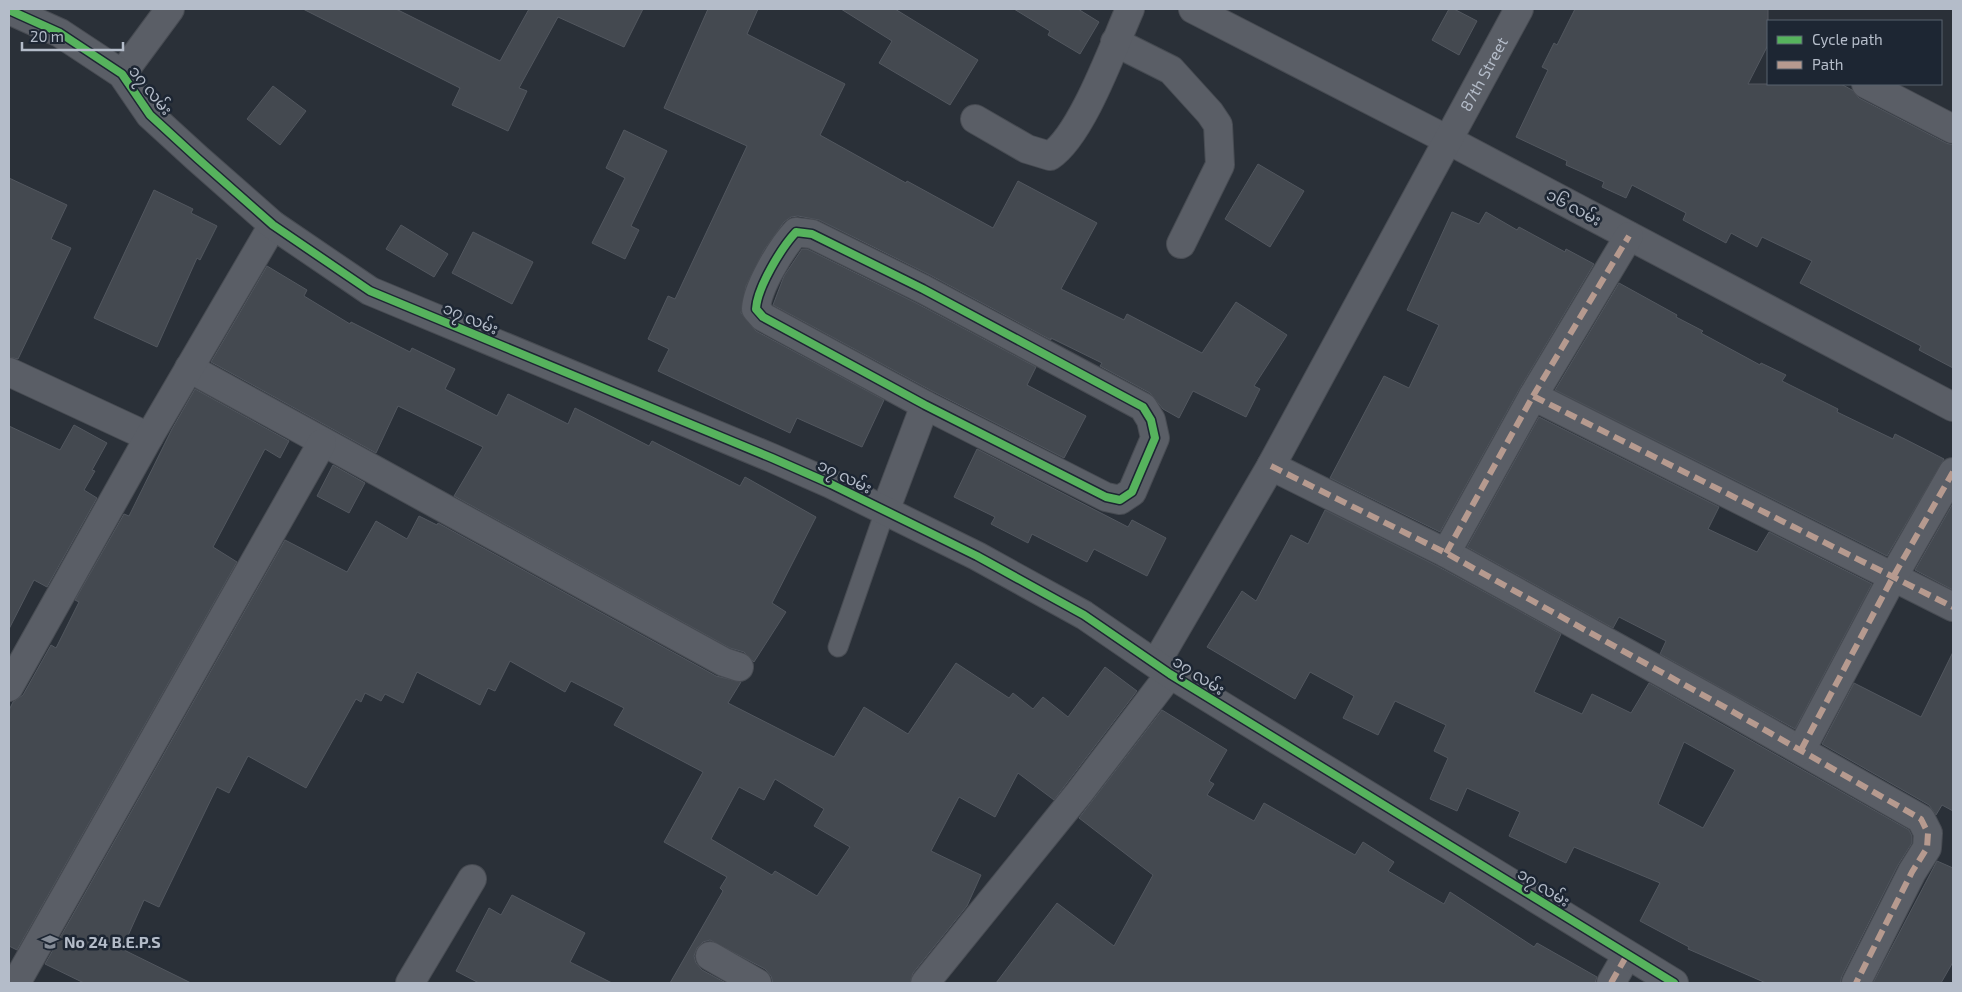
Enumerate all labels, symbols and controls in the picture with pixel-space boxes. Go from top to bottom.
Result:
scale bar [22,20,124,52]
legend [1767,20,1942,85]
text: 20 m [30,27,64,45]
text: Cycle path [1812,30,1883,48]
street label: 87th Street [1455,34,1511,114]
text: Path [1812,55,1843,73]
street label: ၁၇ လမ်း [122,60,178,121]
street label: ၁၆ လမ်း [1544,183,1605,229]
street label: ၁၇ လမ်း [439,296,502,342]
street label: ၁၇ လမ်း [813,453,876,501]
street label: ၁၇ လမ်း [1167,650,1229,703]
street label: ၁၇ လမ်း [1512,862,1575,914]
school or university icon: No 24 B.E.P.S [40,932,60,952]
place label: No 24 B.E.P.S [64,932,161,951]

